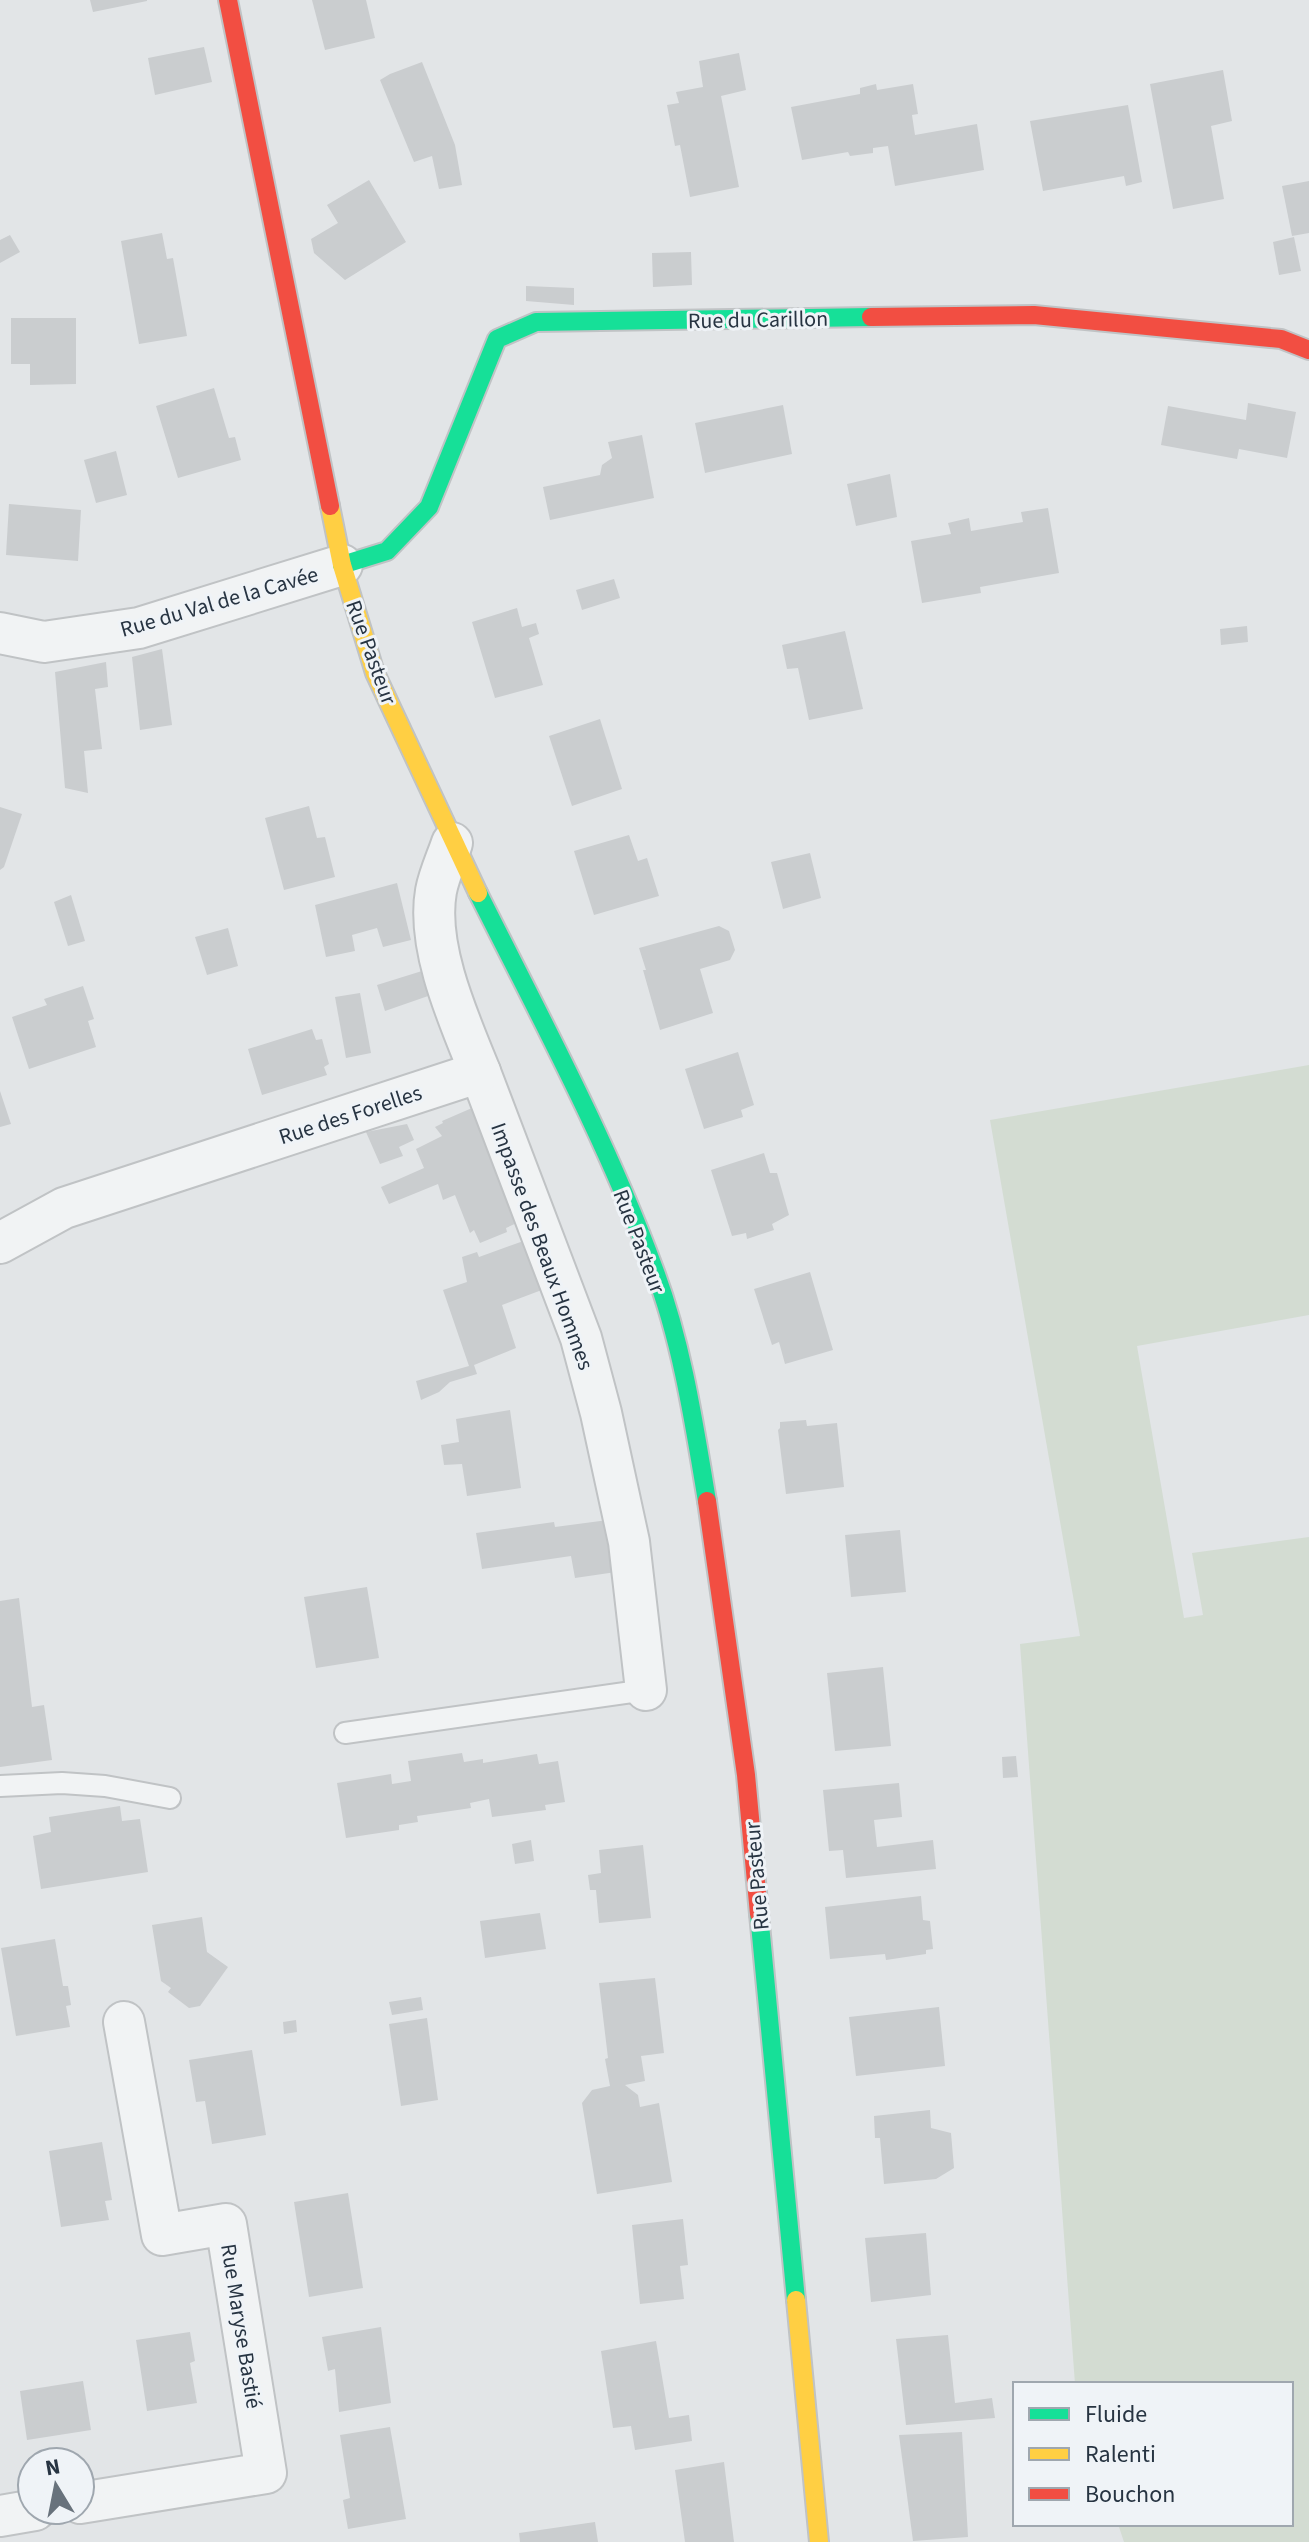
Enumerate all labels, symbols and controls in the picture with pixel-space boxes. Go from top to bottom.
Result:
street label: Rue du Carillon [688,303,828,337]
street label: Rue du Val de la Cavée [117,558,322,646]
street label: Rue Pasteur [337,596,405,709]
street label: Rue des Forelles [275,1077,426,1153]
street label: Impasse des Beaux Hommes [482,1118,602,1375]
street label: Rue Pasteur [605,1185,674,1298]
street label: Rue Pasteur [736,1820,778,1932]
street label: Rue Maryse Bastié [212,2241,270,2411]
legend [1013,2382,1293,2526]
text: Fluide [1085,2397,1147,2432]
text: Ralenti [1085,2437,1156,2472]
north arrow [16,2446,96,2526]
text: N [43,2450,63,2484]
text: Bouchon [1085,2477,1175,2512]

